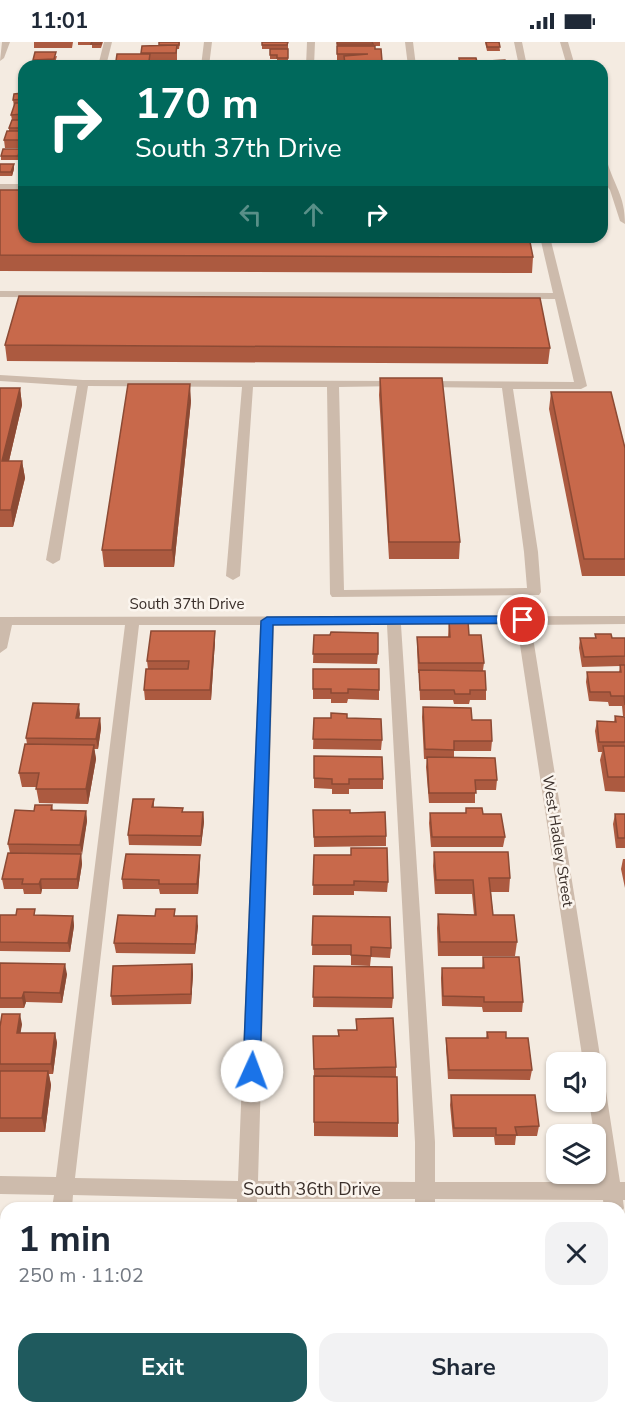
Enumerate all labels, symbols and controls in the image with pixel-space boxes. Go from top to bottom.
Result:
text: 11:01 [30,6,88,36]
text: 170 m [135,76,259,133]
icon: right [36,84,114,162]
text: South 37th Drive [135,130,342,167]
icon: left [234,198,267,231]
icon: ahead [297,198,330,231]
icon: right [360,198,393,231]
street label: South 37th Drive [130,594,244,614]
pin [497,594,548,645]
icon: arrive [506,603,539,636]
street label: West Hadley Street [538,774,578,909]
position arrow [220,1039,284,1103]
map controls [546,1052,606,1184]
button: sound [546,1052,606,1112]
button: layers [546,1124,606,1184]
street label: South 36th Drive [243,1177,381,1201]
text: 1 min [18,1215,111,1264]
button: close [545,1222,608,1285]
text: 250 m · 11:02 [18,1262,144,1289]
button: Exit [18,1333,307,1402]
button: Share [319,1333,608,1402]

